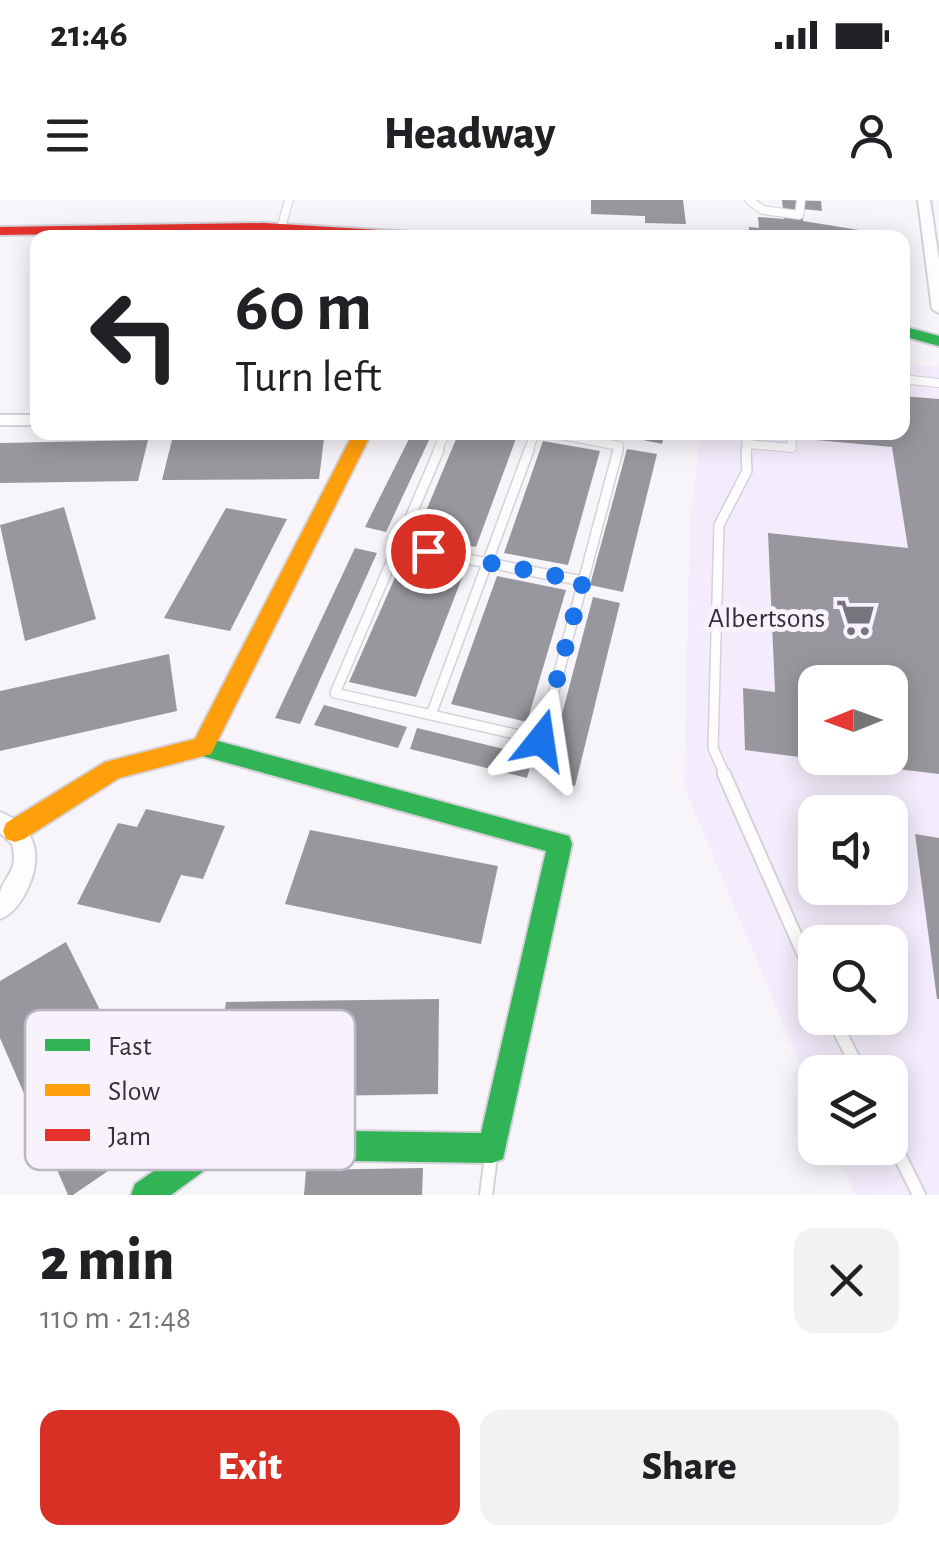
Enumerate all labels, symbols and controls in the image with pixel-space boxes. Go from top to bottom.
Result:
text: 21:46 [50,16,128,54]
icon: menu [40,108,95,163]
icon: person [844,108,899,163]
text: Headway [384,112,555,157]
icon: left [70,270,200,400]
text: 60 m [235,273,372,343]
text: Turn left [235,355,382,400]
pin [386,509,471,594]
icon: arrive [401,524,456,579]
supermarket icon: Albertsons [834,596,876,638]
place label: Albertsons [708,605,825,633]
north arrow [798,665,908,775]
map controls [798,665,908,1165]
position arrow [489,688,593,792]
button: sound [798,795,908,905]
button: search [798,925,908,1035]
legend [25,1010,355,1170]
text: Fast [108,1033,152,1061]
button: layers [798,1055,908,1165]
text: Slow [108,1078,160,1106]
text: Jam [108,1123,151,1151]
button: close [794,1228,899,1333]
text: 2 min [40,1231,174,1291]
text: 110 m · 21:48 [40,1302,191,1334]
button: Exit [40,1410,460,1525]
button: Share [480,1410,899,1525]

